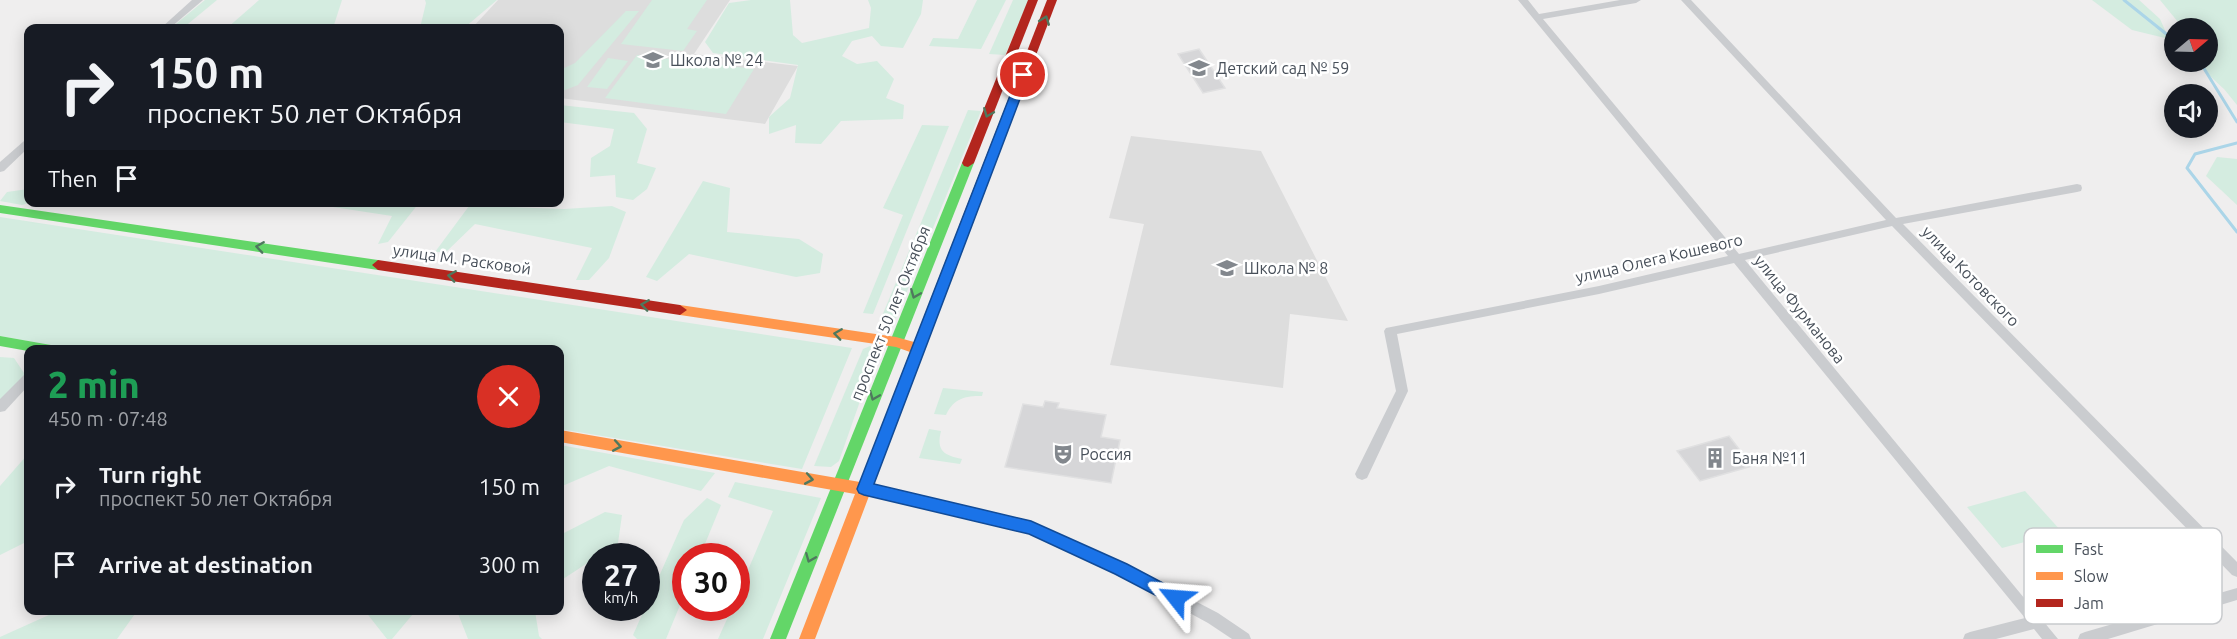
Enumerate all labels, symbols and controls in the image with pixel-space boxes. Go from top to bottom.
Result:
one-way arrow [1038,15,1050,26]
north arrow [2164,18,2218,72]
map controls [2164,18,2218,138]
icon: right [48,48,126,126]
school or university icon: Школа № 24 [641,48,665,72]
text: 150 m [147,49,264,96]
pin [997,49,1048,100]
place label: Школа № 24 [670,51,763,69]
school or university icon: Детский сад № 59 [1187,56,1211,80]
icon: arrive [1006,58,1039,91]
place label: Детский сад № 59 [1216,59,1349,77]
button: sound [2164,84,2218,138]
text: проспект 50 лет Октября [147,98,462,128]
one-way arrow [983,107,995,118]
icon: arrive [110,162,143,195]
text: Then [48,166,98,191]
street label: улица Котовского [1919,222,2023,330]
street label: проспект 50 лет Октября [847,223,933,403]
street label: улица Олега Кошевого [1574,230,1744,286]
street label: улица М. Расковой [392,240,532,278]
one-way arrow [255,242,264,254]
street label: улица Фурманова [1751,251,1849,367]
school or university icon: Школа № 8 [1215,256,1239,280]
place label: Школа № 8 [1244,259,1328,277]
one-way arrow [448,271,457,283]
one-way arrow [910,288,923,299]
one-way arrow [641,299,650,311]
one-way arrow [834,328,843,340]
text: 2 min [48,364,140,405]
button: close [477,365,540,428]
one-way arrow [869,390,881,401]
text: 450 m · 07:48 [48,407,168,430]
one-way arrow [613,440,622,452]
theatre icon: Россия [1051,442,1075,466]
place label: Россия [1080,445,1132,463]
building icon: Баня №11 [1703,446,1727,470]
place label: Баня №11 [1732,449,1807,467]
text: Turn right [99,462,201,487]
icon: right [48,470,81,503]
one-way arrow [804,472,814,485]
text: 150 m [479,474,540,499]
text: проспект 50 лет Октября [99,487,333,510]
legend [2024,528,2222,624]
text: Fast [2074,540,2104,558]
speed limit sign: 30 [672,543,750,621]
icon: arrive [48,548,81,581]
text: Arrive at destination [99,552,313,577]
text: 300 m [479,552,540,577]
one-way arrow [804,552,817,563]
text: 27 [604,558,638,592]
position arrow [1144,566,1208,630]
text: Slow [2074,567,2109,585]
text: km/h [604,589,638,606]
text: Jam [2074,594,2104,612]

